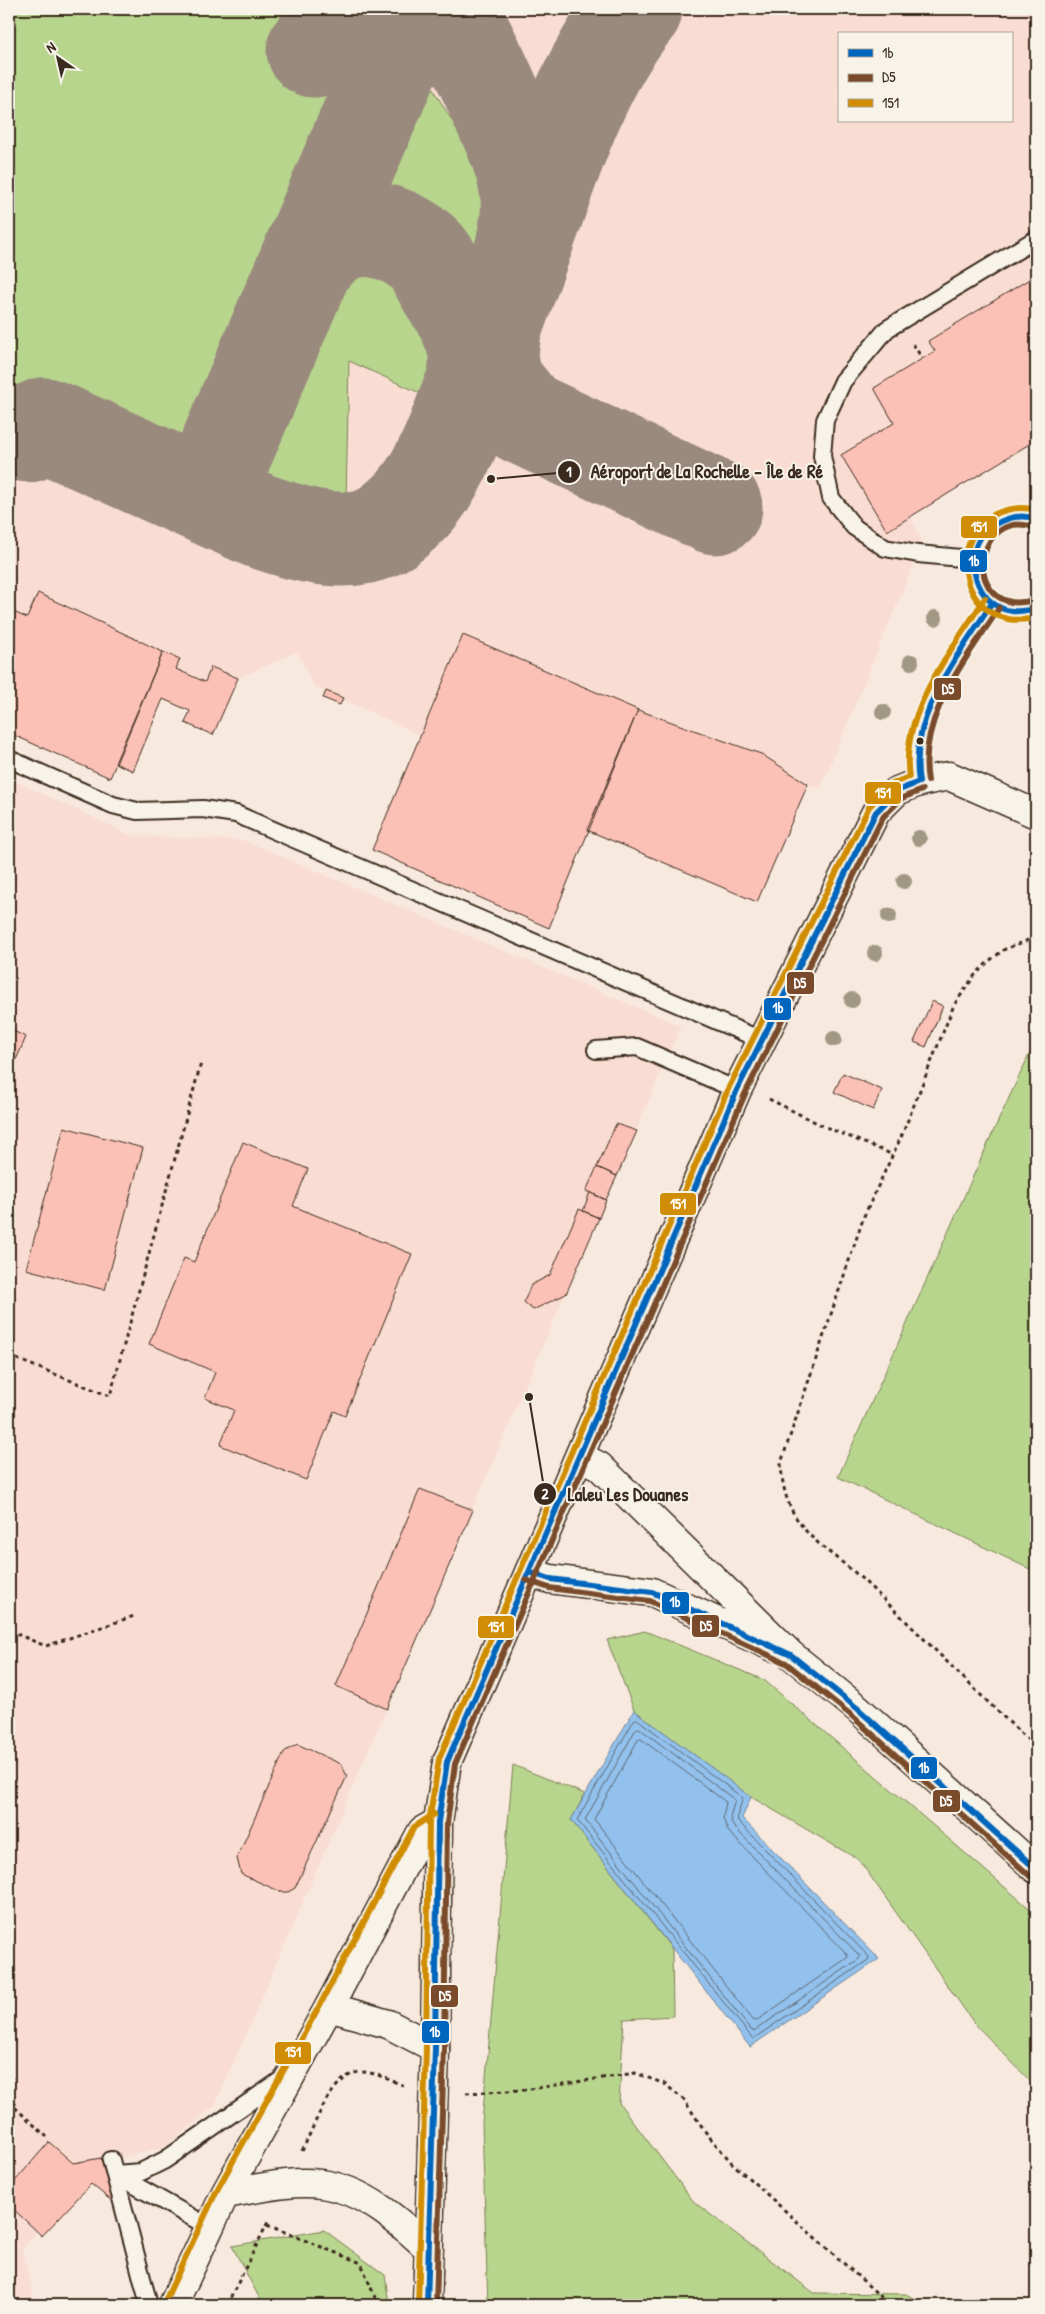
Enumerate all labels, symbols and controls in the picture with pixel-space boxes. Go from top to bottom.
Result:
north arrow [32,32,82,82]
legend [838,32,1012,122]
text: N [42,37,59,57]
text: 1b [882,42,894,63]
text: D5 [882,66,896,87]
text: 151 [882,92,899,113]
callout: Aéroport de La Rochelle - Île de Ré [556,455,834,489]
text: Aéroport de La Rochelle - Île de Ré [591,458,824,485]
text: 1 [566,461,572,482]
line badge: 151 [960,515,998,539]
text: 151 [971,517,987,536]
line badge: 1b [959,549,988,573]
text: 1b [969,551,980,570]
line badge: D5 [933,677,962,701]
text: D5 [942,679,954,698]
unlabelled marker [915,736,925,746]
line badge: 151 [864,781,902,805]
text: 151 [875,783,891,802]
line badge: D5 [786,971,815,995]
text: D5 [794,973,806,992]
line badge: 1b [763,997,792,1021]
text: 1b [773,998,784,1017]
line badge: 151 [659,1192,697,1216]
text: 151 [670,1194,686,1213]
callout: Laleu Les Douanes [533,1477,698,1511]
text: Laleu Les Douanes [568,1481,689,1507]
text: 2 [541,1483,549,1504]
line badge: 1b [661,1591,690,1615]
text: 1b [670,1592,681,1611]
line badge: D5 [691,1614,720,1638]
line badge: 151 [477,1615,515,1639]
text: D5 [700,1616,712,1635]
text: 151 [488,1617,504,1636]
line badge: 1b [910,1756,938,1780]
text: 1b [919,1758,930,1777]
line badge: D5 [932,1789,961,1813]
text: D5 [940,1791,952,1810]
line badge: D5 [430,1984,459,2008]
text: D5 [439,1986,451,2005]
line badge: 1b [421,2020,450,2044]
text: 1b [430,2022,441,2041]
line badge: 151 [274,2041,312,2065]
text: 151 [285,2042,301,2061]

